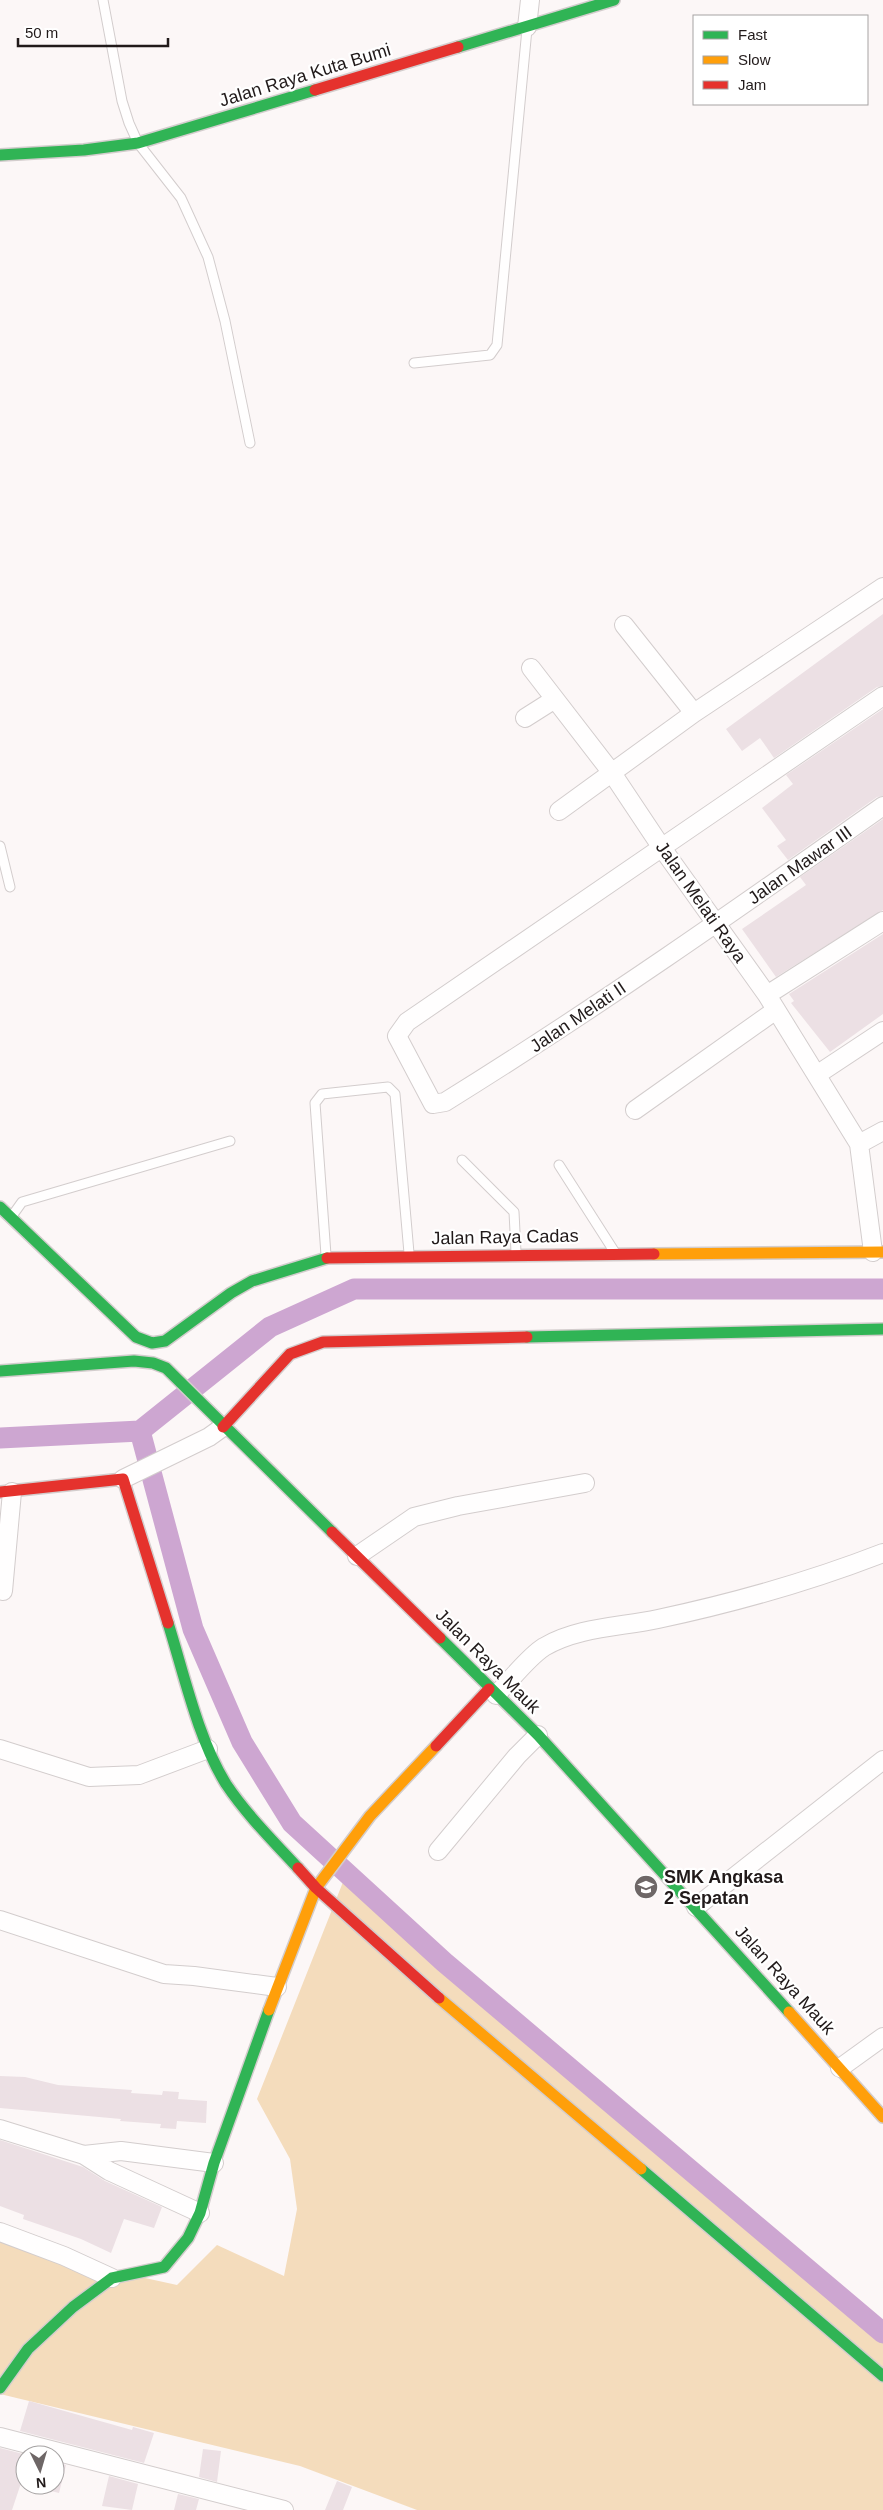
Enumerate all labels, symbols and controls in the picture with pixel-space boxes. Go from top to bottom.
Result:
scale bar [18,15,168,47]
legend [693,15,868,105]
text: 50 m [25,24,58,41]
text: Fast [738,26,768,43]
street label: Jalan Raya Kuta Bumi [217,39,393,111]
text: Slow [738,51,771,68]
text: Jam [738,76,766,93]
street label: Jalan Mawar III [744,822,856,908]
street label: Jalan Melati Raya [652,838,751,967]
street label: Jalan Melati II [526,978,630,1056]
street label: Jalan Raya Cadas [431,1226,579,1248]
street label: Jalan Raya Mauk [432,1605,545,1718]
place label: SMK Angkasa 2 Sepatan [664,1867,784,1908]
school or university icon: SMK Angkasa 2 Sepatan [633,1874,659,1900]
street label: Jalan Raya Mauk [731,1922,840,2039]
north arrow [15,2445,65,2495]
text: N [35,2475,47,2491]

